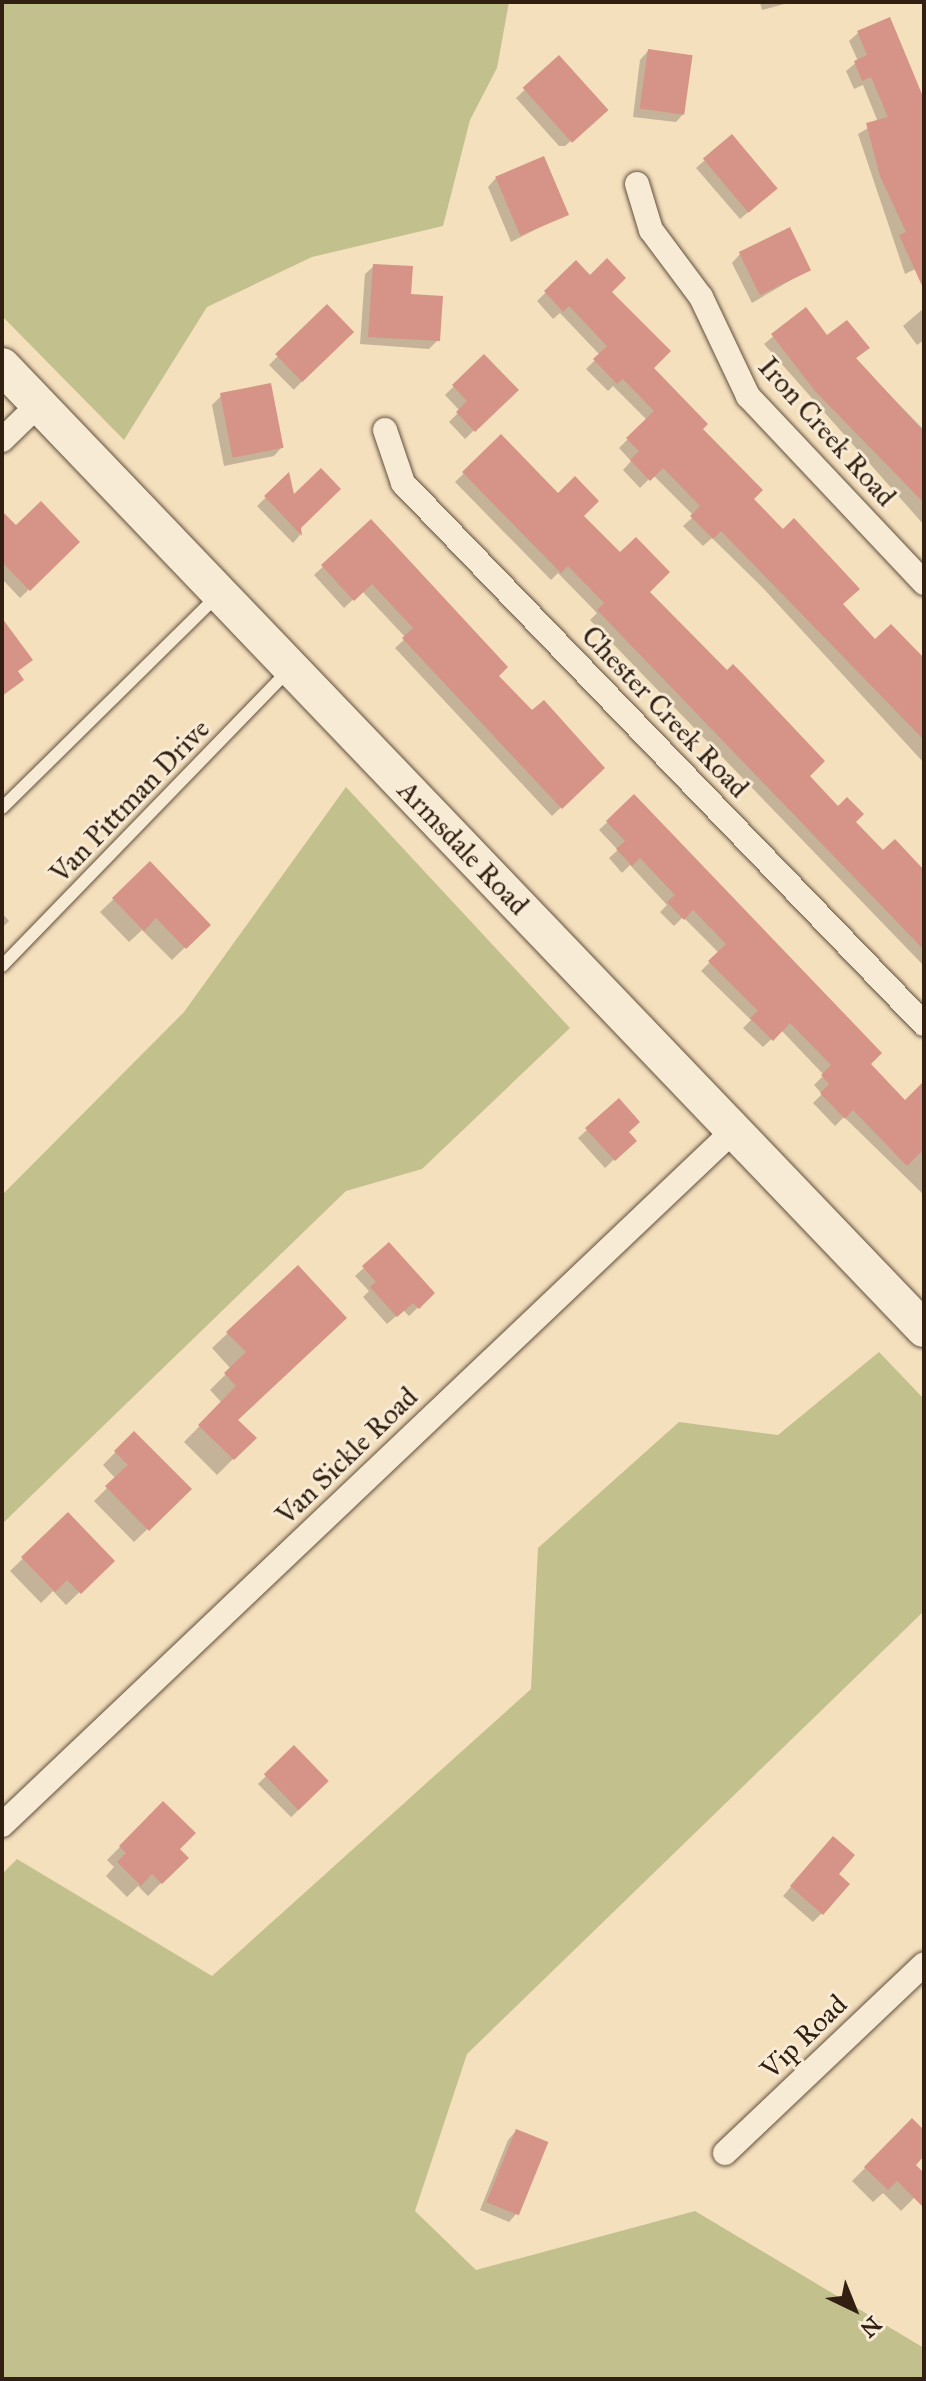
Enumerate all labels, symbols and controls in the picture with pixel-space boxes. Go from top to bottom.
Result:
street label: Iron Creek Road [751,350,903,514]
street label: Chester Creek Road [574,619,756,805]
street label: Van Pittman Drive [43,712,217,890]
street label: Armsdale Road [391,774,535,922]
street label: Van Sickle Road [269,1380,425,1532]
street label: Vip Road [754,1988,854,2086]
north arrow [814,2269,894,2349]
text: N [855,2311,887,2343]

